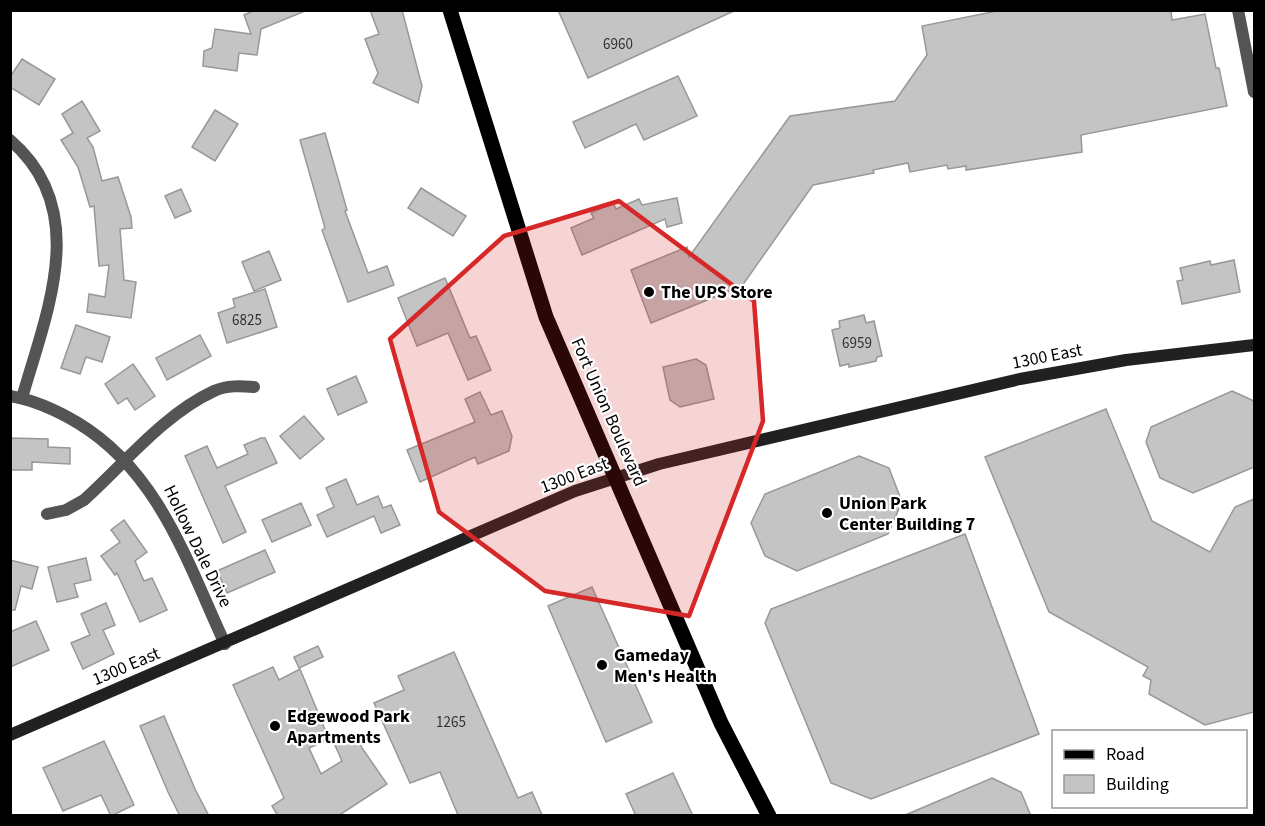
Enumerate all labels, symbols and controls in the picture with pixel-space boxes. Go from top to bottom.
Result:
house number: 6960 [603,34,633,55]
place label: The UPS Store [661,280,773,305]
marker: The UPS Store [642,285,656,299]
house number: 6825 [232,310,262,331]
house number: 6959 [842,333,872,354]
street label: Fort Union Boulevard [565,334,653,491]
street label: 1300 East [1010,337,1084,376]
street label: 1300 East [536,451,612,500]
street label: Hollow Dale Drive [157,481,238,612]
place label: Union Park Center Building 7 [839,491,975,537]
marker: Union Park Center Building 7 [820,506,834,520]
street label: 1300 East [89,641,164,692]
place label: Gameday Men's Health [614,643,717,689]
marker: Gameday Men's Health [595,658,609,672]
place label: Edgewood Park Apartments [286,704,410,750]
house number: 1265 [436,712,466,733]
marker: Edgewood Park Apartments [268,719,282,733]
legend [1052,730,1247,808]
text: Road [1106,742,1145,767]
text: Building [1106,772,1169,797]

